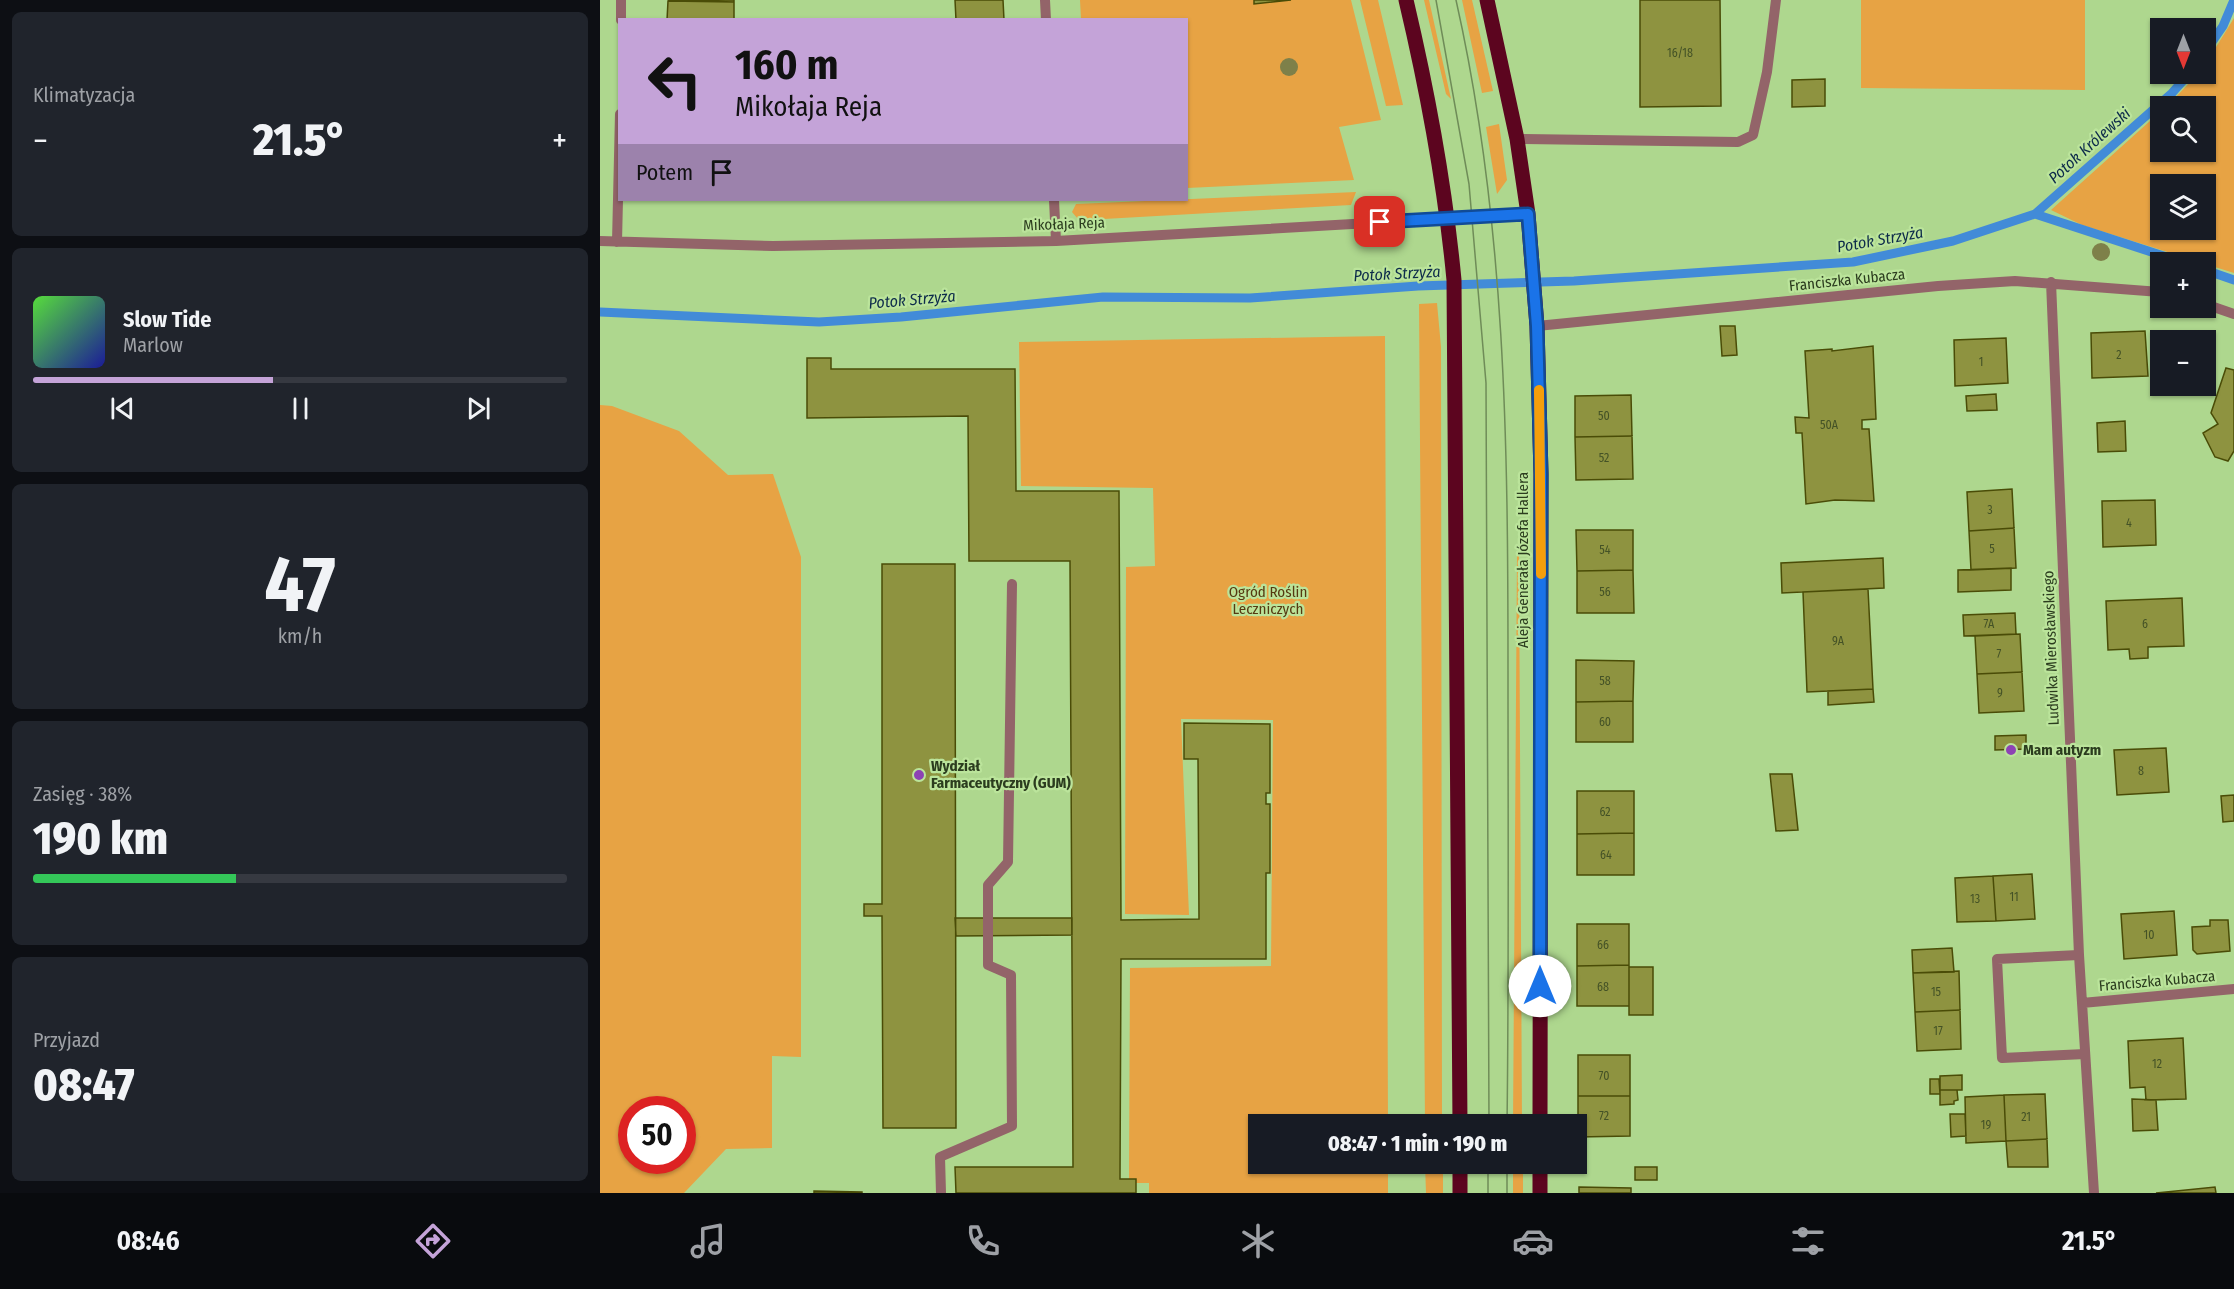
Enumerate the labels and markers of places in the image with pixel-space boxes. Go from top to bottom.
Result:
pin [1354,196,1405,247]
place label: Mam autyzm [2023,741,2101,759]
marker: Mam autyzm [2004,743,2018,757]
place label: Wydział Farmaceutyczny (GUM) [931,757,1071,792]
marker: Wydział Farmaceutyczny (GUM) [912,768,926,782]

